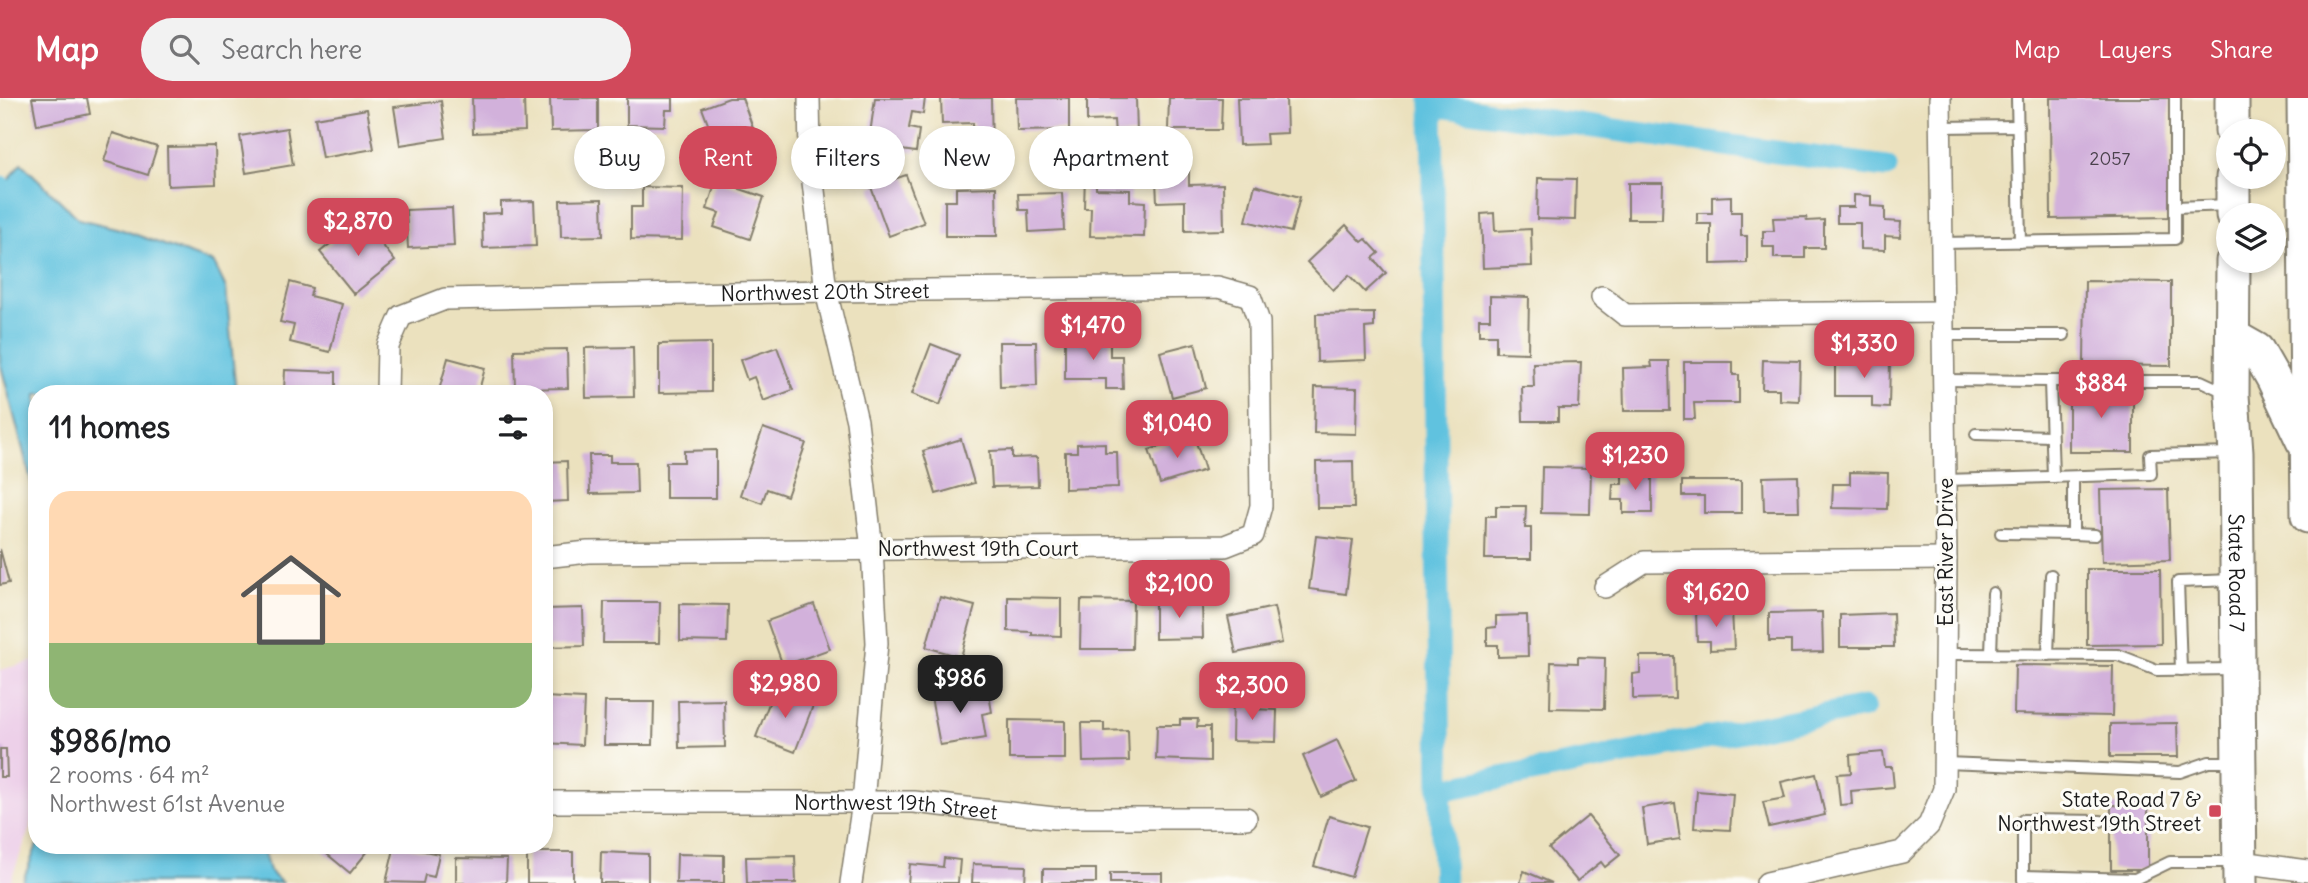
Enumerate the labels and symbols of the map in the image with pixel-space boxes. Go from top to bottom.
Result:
house number: 2057 [2090,147,2131,170]
pin: $2,870 [301,198,415,258]
street label: Northwest 20th Street [720,276,930,307]
pin: $1,470 [1036,302,1150,362]
pin: $1,330 [1807,320,1921,380]
pin: $884 [2060,360,2142,420]
pin: $1,040 [1120,400,1234,460]
pin: $1,230 [1578,432,1692,492]
street label: East River Drive [1932,478,1959,626]
street label: State Road 7 [2223,514,2251,632]
street label: Northwest 19th Court [877,535,1079,562]
pin: $2,100 [1122,560,1236,620]
pin: $1,620 [1659,570,1773,629]
pin: $986 [919,656,1001,715]
pin: $2,980 [728,660,842,720]
pin: $2,300 [1195,662,1309,722]
place label: State Road 7 & Northwest 19th Street [1997,786,2201,837]
street label: Northwest 19th Street [794,789,999,825]
marker: State Road 7 & Northwest 19th Street [2207,803,2223,819]

